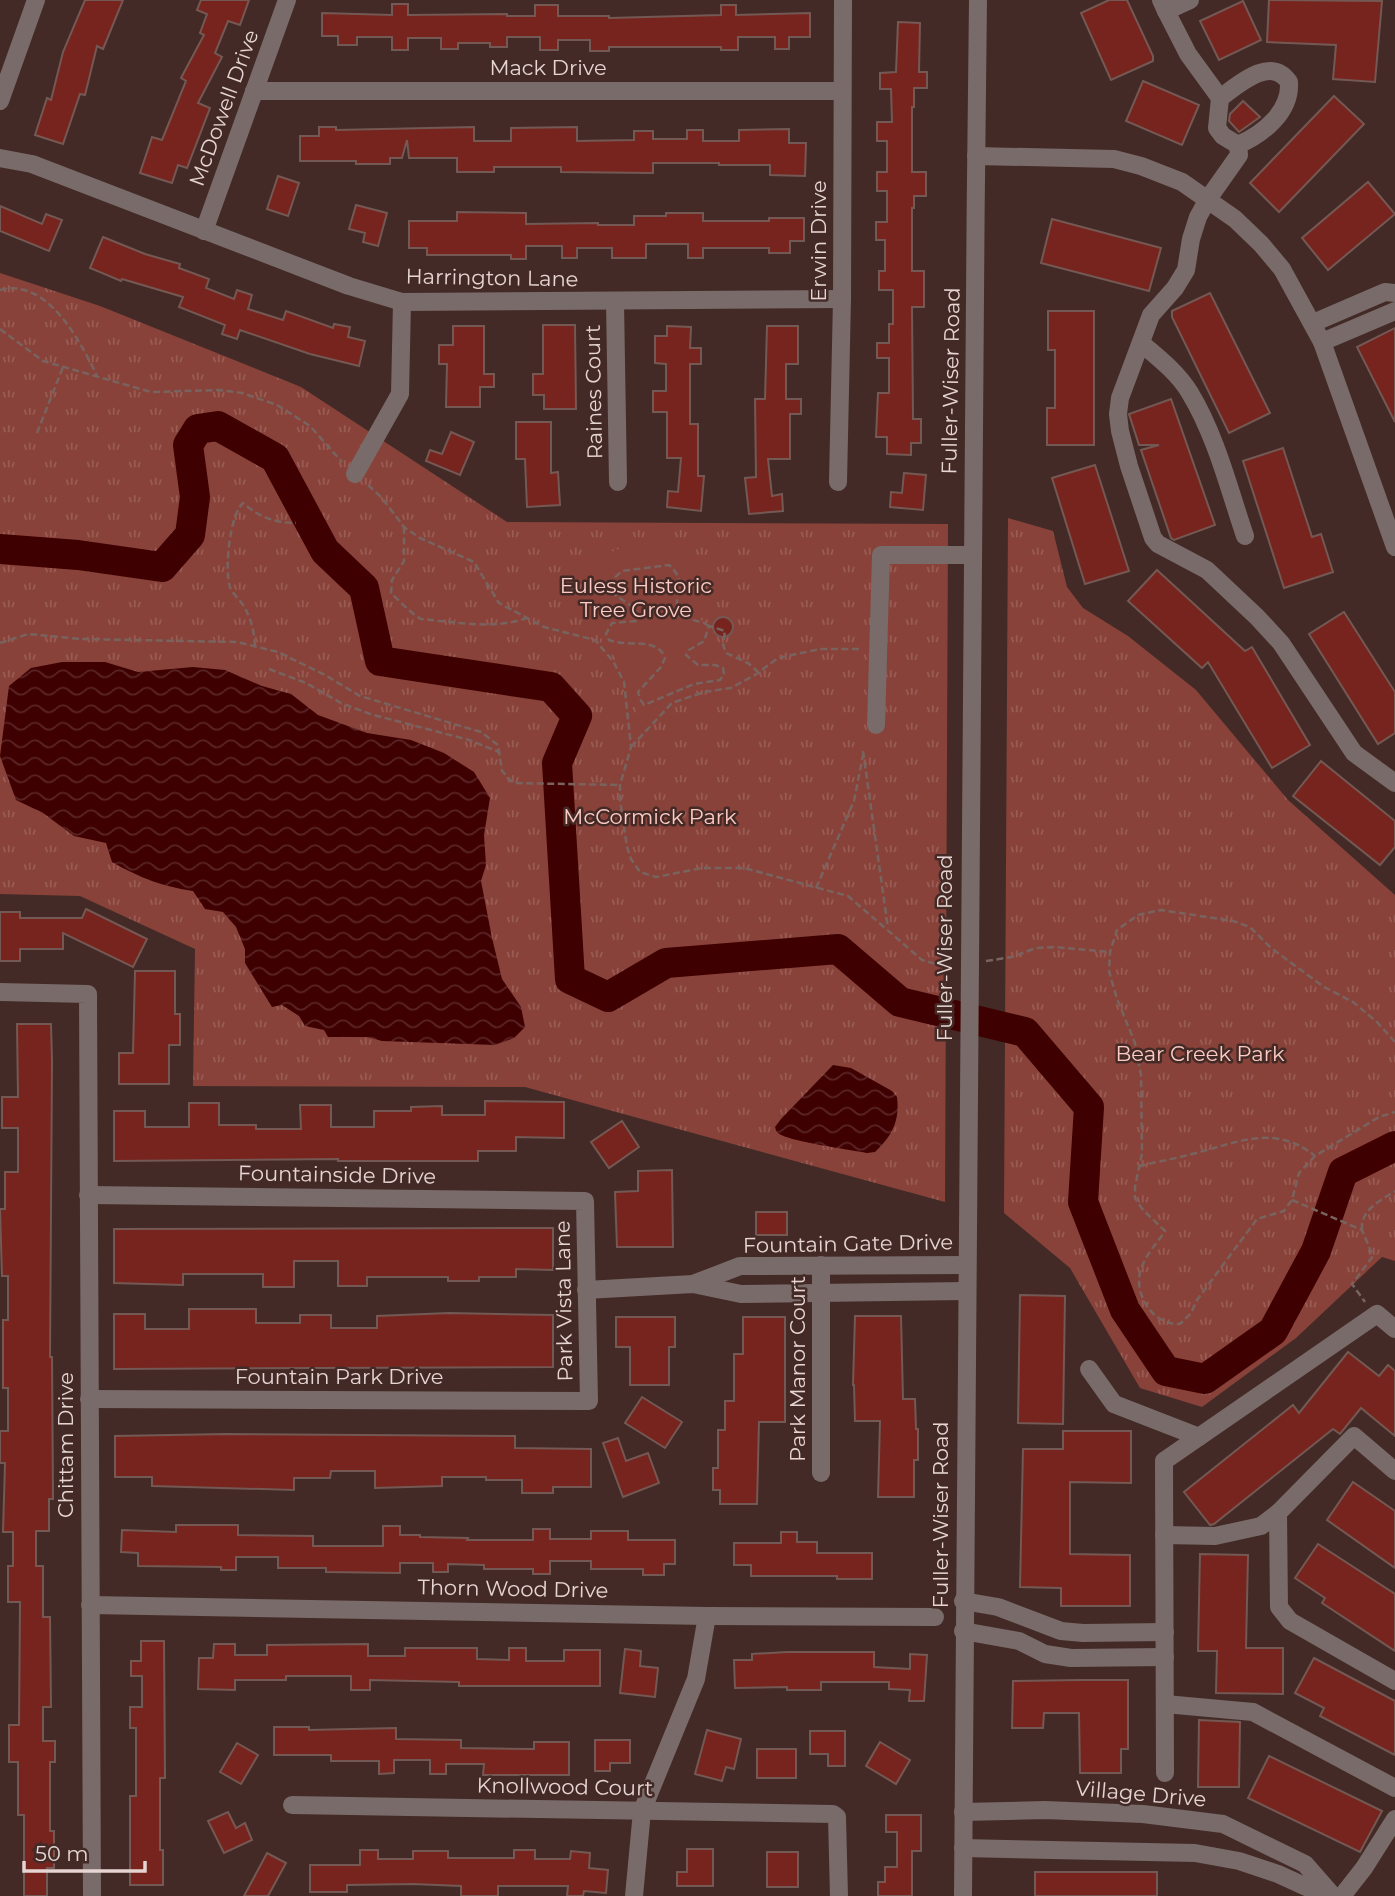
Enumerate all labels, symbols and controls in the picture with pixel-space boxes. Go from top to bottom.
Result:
street label: McDowell Drive [184,26,263,189]
street label: Mack Drive [489,55,607,80]
street label: Erwin Drive [806,180,831,302]
street label: Harrington Lane [405,263,579,292]
street label: Fuller-Wiser Road [936,287,965,475]
street label: Raines Court [580,324,607,460]
park label: Euless Historic Tree Grove [560,573,712,622]
park label: McCormick Park [563,804,737,829]
street label: Fuller-Wiser Road [932,854,957,1042]
park label: Bear Creek Park [1116,1041,1285,1066]
street label: Fountainside Drive [238,1160,436,1189]
street label: Park Vista Lane [550,1220,577,1382]
street label: Fountain Gate Drive [743,1229,953,1258]
street label: Park Manor Court [785,1276,810,1462]
street label: Fountain Park Drive [235,1364,443,1389]
street label: Chittam Drive [53,1372,78,1518]
street label: Fuller-Wiser Road [928,1421,953,1609]
street label: Thorn Wood Drive [417,1574,609,1603]
street label: Knollwood Court [477,1772,653,1801]
street label: Village Drive [1075,1775,1207,1812]
scale bar [24,1829,145,1873]
text: 50 m [35,1841,89,1866]

